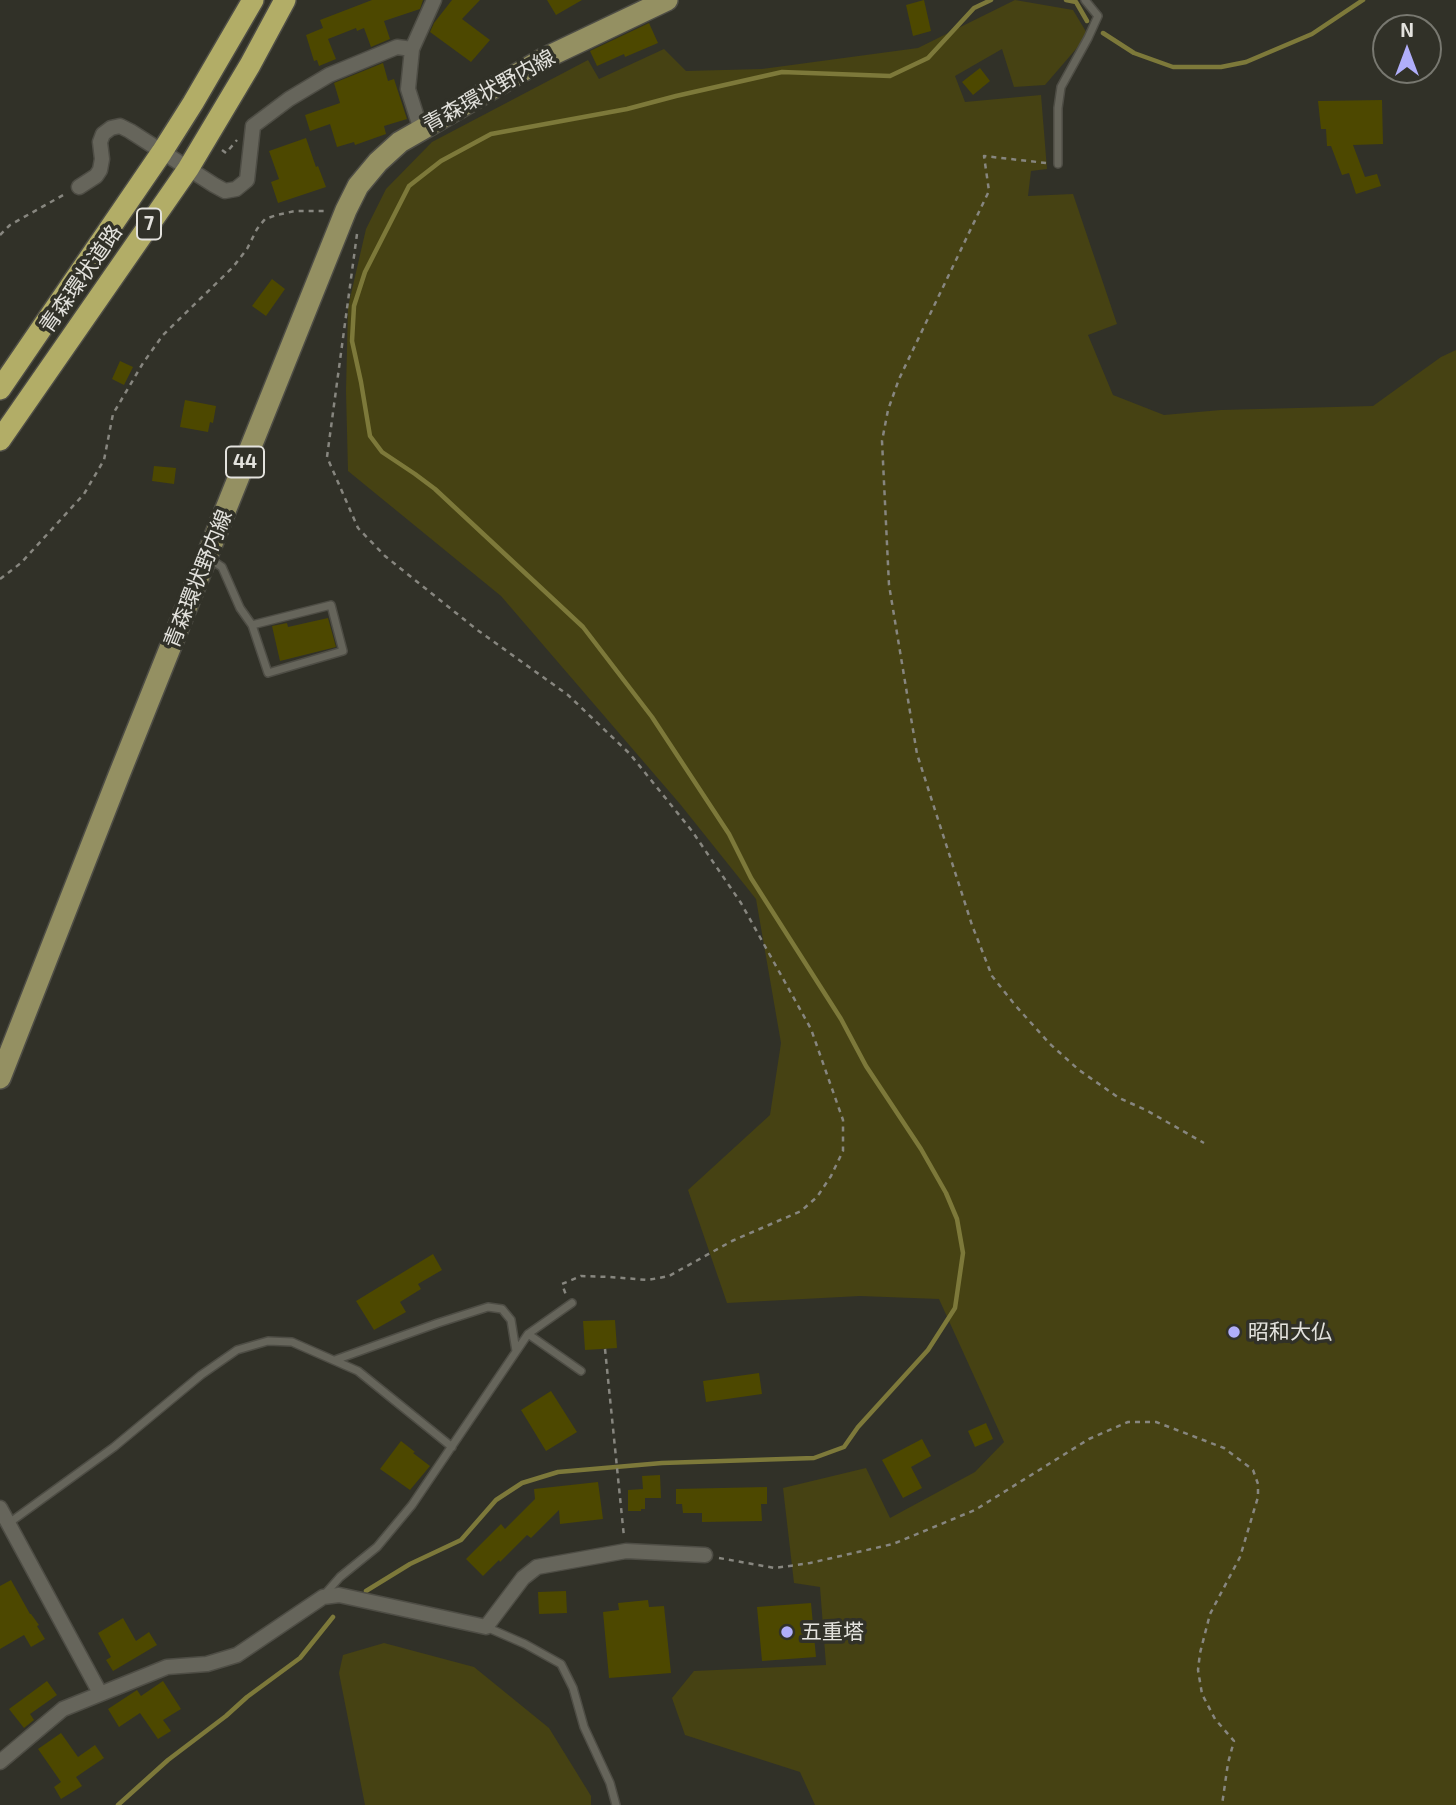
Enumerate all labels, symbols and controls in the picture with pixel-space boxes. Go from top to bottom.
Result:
north arrow [1372,14,1442,84]
text: N [1400,18,1414,41]
street label: 青森環状野内線 [419,44,559,138]
road number: 7 [137,208,161,240]
street label: 青森環状道路 [35,220,127,338]
road number: 44 [226,446,264,477]
street label: 青森環状野内線 [159,506,237,652]
place label: 昭和大仏 [1248,1319,1332,1345]
marker: 昭和大仏 [1226,1324,1242,1340]
place label: 五重塔 [801,1619,864,1645]
marker: 五重塔 [779,1624,795,1640]

